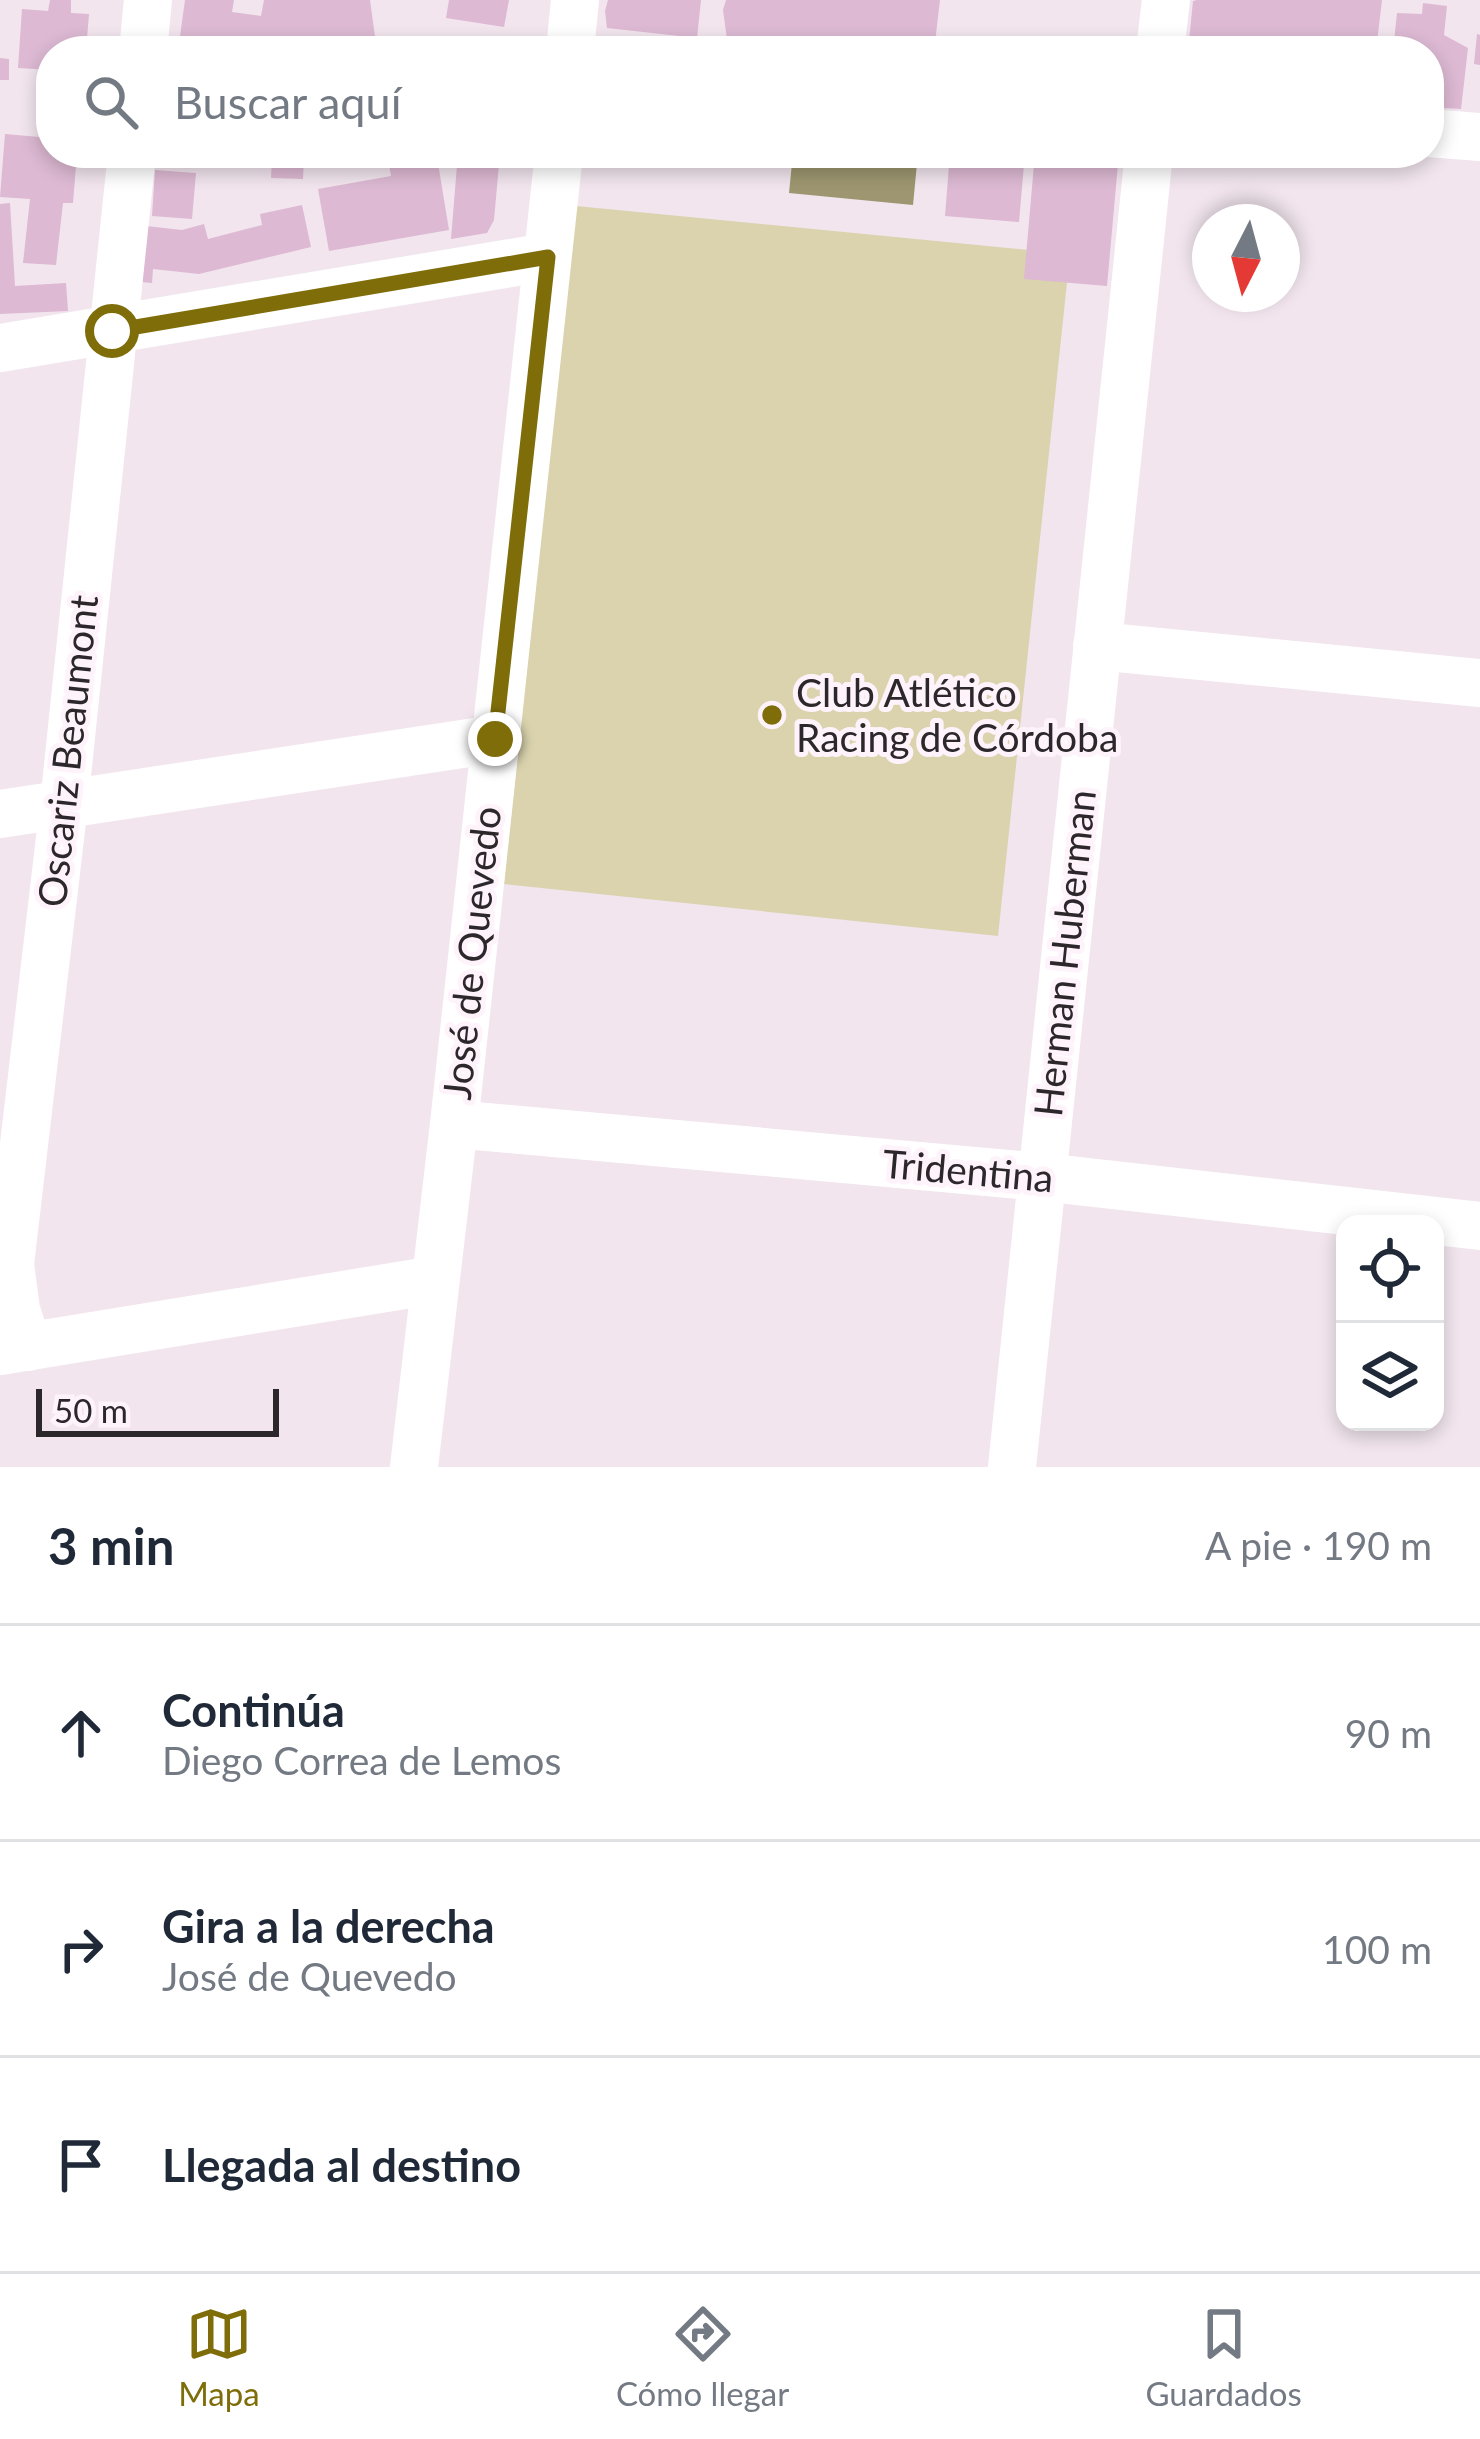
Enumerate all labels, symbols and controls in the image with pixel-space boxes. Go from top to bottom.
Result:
search box [36,36,1444,168]
icon: search [78,69,144,135]
text: Buscar aquí [174,75,401,129]
north arrow [1192,204,1300,312]
route start [85,304,139,358]
street label: Oscariz Beaumont [28,593,106,909]
place label: Club Atlético Racing de Córdoba [796,669,1118,760]
marker: Club Atlético Racing de Córdoba [759,702,785,728]
route end [468,712,522,766]
street label: Herman Huberman [1024,787,1104,1118]
street label: José de Quevedo [433,804,509,1102]
street label: Tridentina [881,1140,1055,1200]
map controls [1336,1215,1444,1431]
button: locate [1336,1215,1444,1323]
button: layers [1336,1323,1444,1431]
scale bar [36,1383,279,1436]
text: 50 m [54,1390,128,1430]
text: 3 min [48,1515,174,1576]
text: A pie · 190 m [1205,1522,1432,1568]
text: Continúa [162,1683,345,1737]
icon: ahead [48,1700,114,1766]
text: 90 m [1345,1710,1432,1756]
text: Diego Correa de Lemos [162,1737,561,1783]
text: Gira a la derecha [162,1899,495,1953]
icon: right [48,1916,114,1982]
text: 100 m [1322,1926,1432,1972]
text: José de Quevedo [162,1953,457,1999]
icon: arrive [48,2132,114,2198]
text: Llegada al destino [162,2138,521,2192]
tab: Mapa [178,2301,260,2413]
tab: Cómo llegar [616,2301,789,2413]
tab: Guardados [1145,2301,1302,2413]

